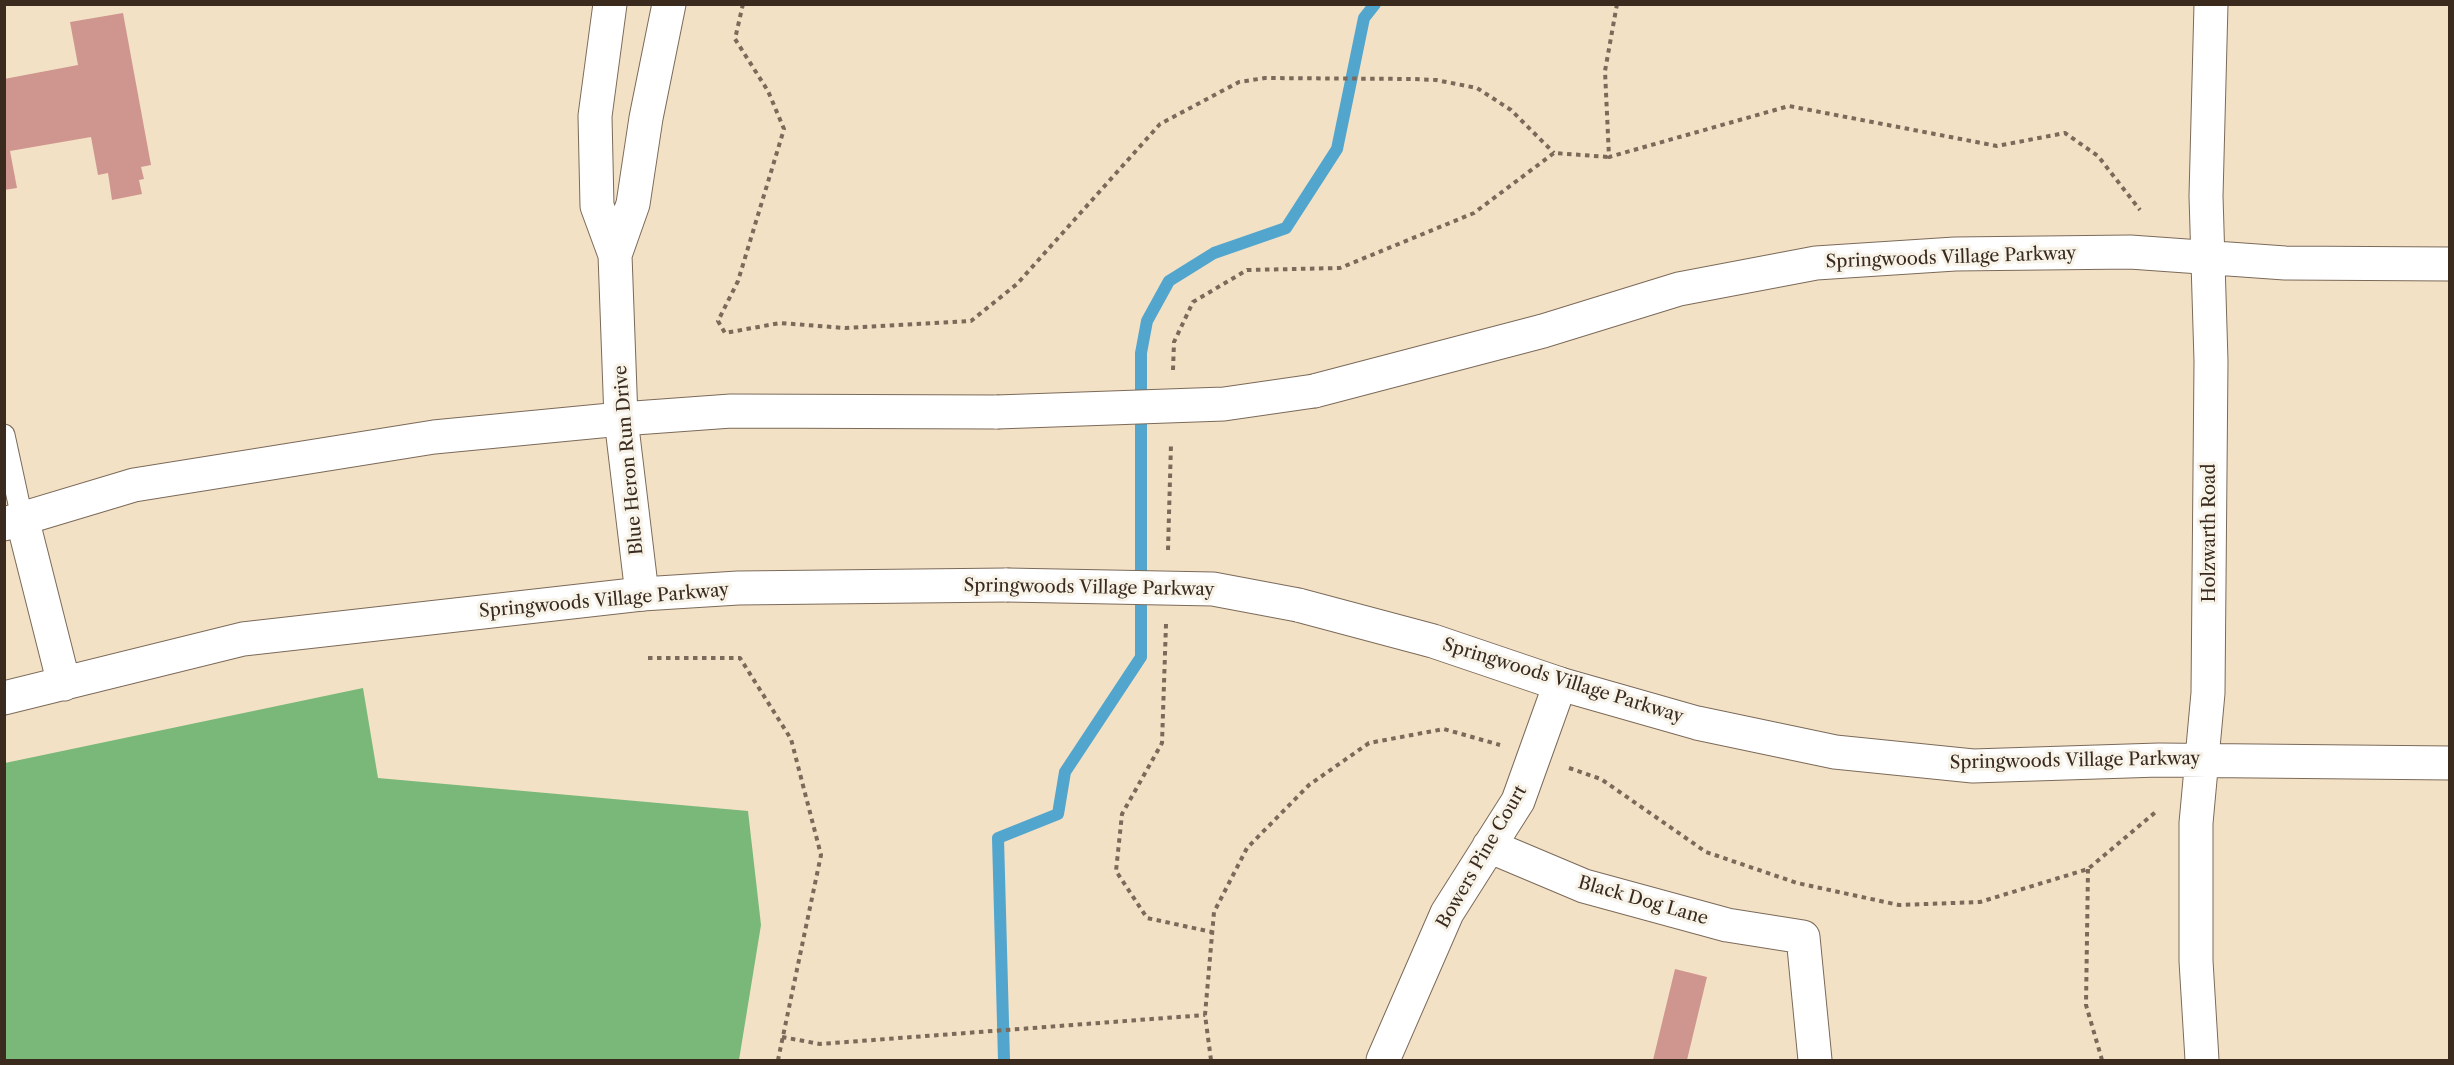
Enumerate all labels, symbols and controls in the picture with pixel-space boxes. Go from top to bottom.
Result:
street label: Springwoods Village Parkway [1825,243,2077,273]
street label: Blue Heron Run Drive [610,364,648,556]
street label: Holzwarth Road [2199,463,2221,603]
street label: Springwoods Village Parkway [963,575,1215,601]
street label: Springwoods Village Parkway [478,579,730,623]
street label: Springwoods Village Parkway [1440,634,1686,728]
street label: Springwoods Village Parkway [1949,748,2201,774]
street label: Bowers Pine Court [1432,782,1532,932]
street label: Black Dog Lane [1575,872,1711,930]

